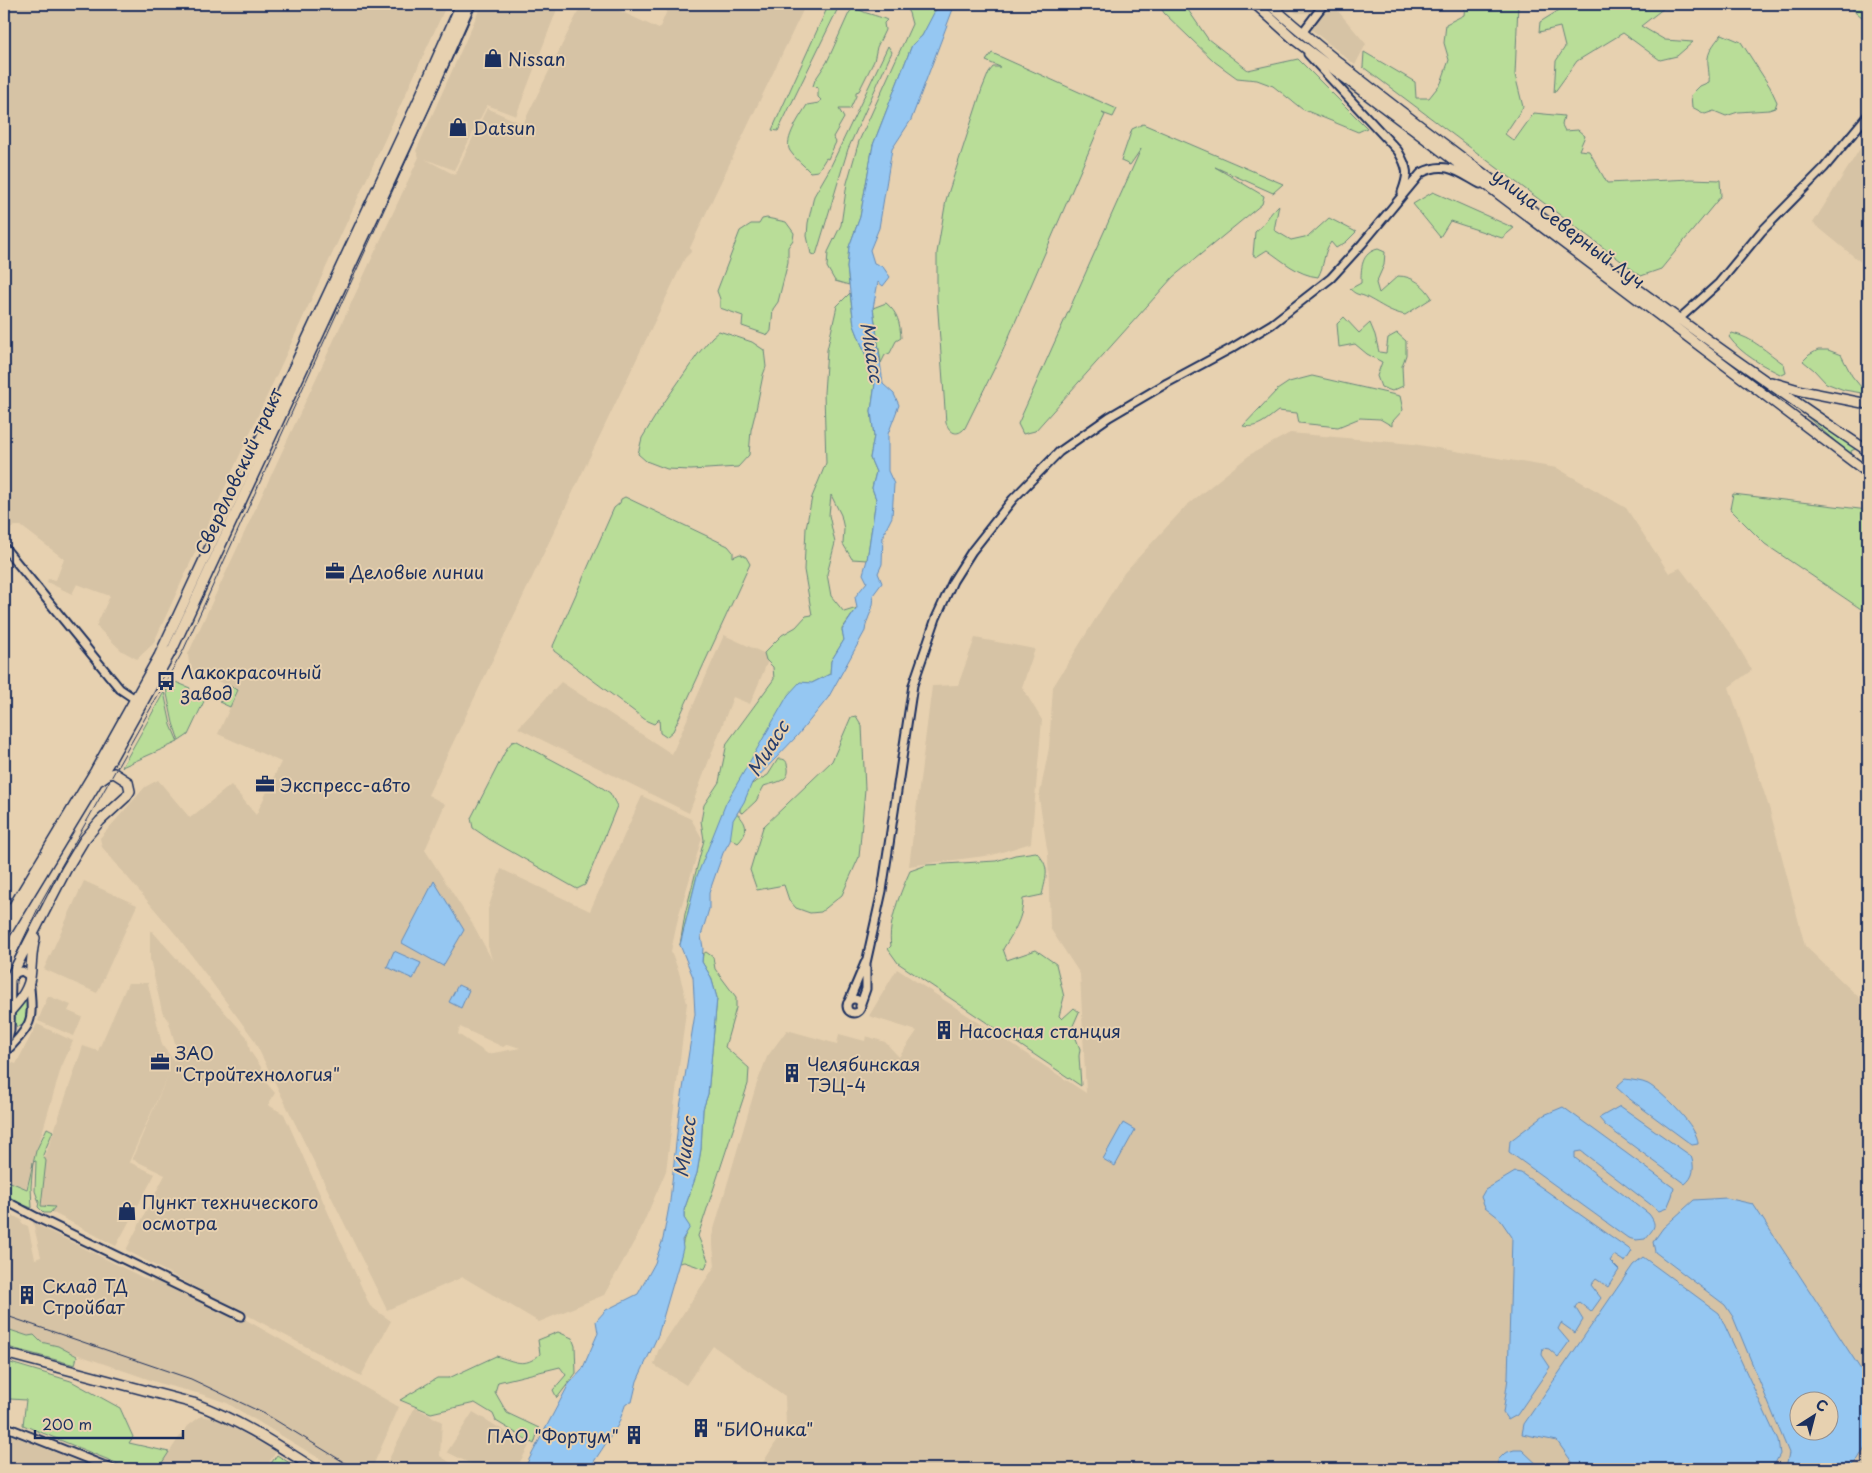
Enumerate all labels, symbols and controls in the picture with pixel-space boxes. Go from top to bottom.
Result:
place label: Nissan [508,45,565,72]
shop icon: Nissan [482,47,504,69]
place label: Datsun [473,114,536,141]
shop icon: Datsun [447,116,469,138]
street label: улица Северный Луч [1487,161,1651,295]
water label: Миасс [854,320,892,385]
street label: Свердловский тракт [187,383,289,559]
place label: Деловые линии [349,558,484,585]
office icon: Деловые линии [324,560,346,582]
place label: Лакокрасочный завод [180,658,322,706]
bus stop icon: Лакокрасочный завод [155,670,177,692]
water label: Миасс [739,714,796,781]
place label: Экспресс-авто [280,771,411,798]
office icon: Экспресс-авто [254,773,276,795]
place label: Насосная станция [959,1017,1121,1044]
building icon: Насосная станция [933,1019,955,1041]
place label: ЗАО "Стройтехнология" [175,1039,340,1087]
place label: Челябинская ТЭЦ-4 [807,1050,920,1098]
office icon: ЗАО "Стройтехнология" [149,1051,171,1073]
building icon: Челябинская ТЭЦ-4 [781,1062,803,1084]
water label: Миасс [666,1114,702,1179]
place label: Пункт технического осмотра [142,1188,318,1236]
shop icon: Пункт технического осмотра [116,1200,138,1222]
place label: Склад ТД Стройбат [42,1272,128,1320]
building icon: Склад ТД Стройбат [16,1284,38,1306]
north arrow [1790,1390,1840,1440]
text: С [1812,1393,1832,1417]
scale bar [35,1408,182,1440]
text: 200 m [42,1412,92,1435]
place label: "БИОника" [716,1415,813,1442]
building icon: "БИОника" [690,1417,712,1439]
place label: ПАО "Фортум" [487,1422,619,1449]
building icon: ПАО "Фортум" [623,1424,645,1446]

